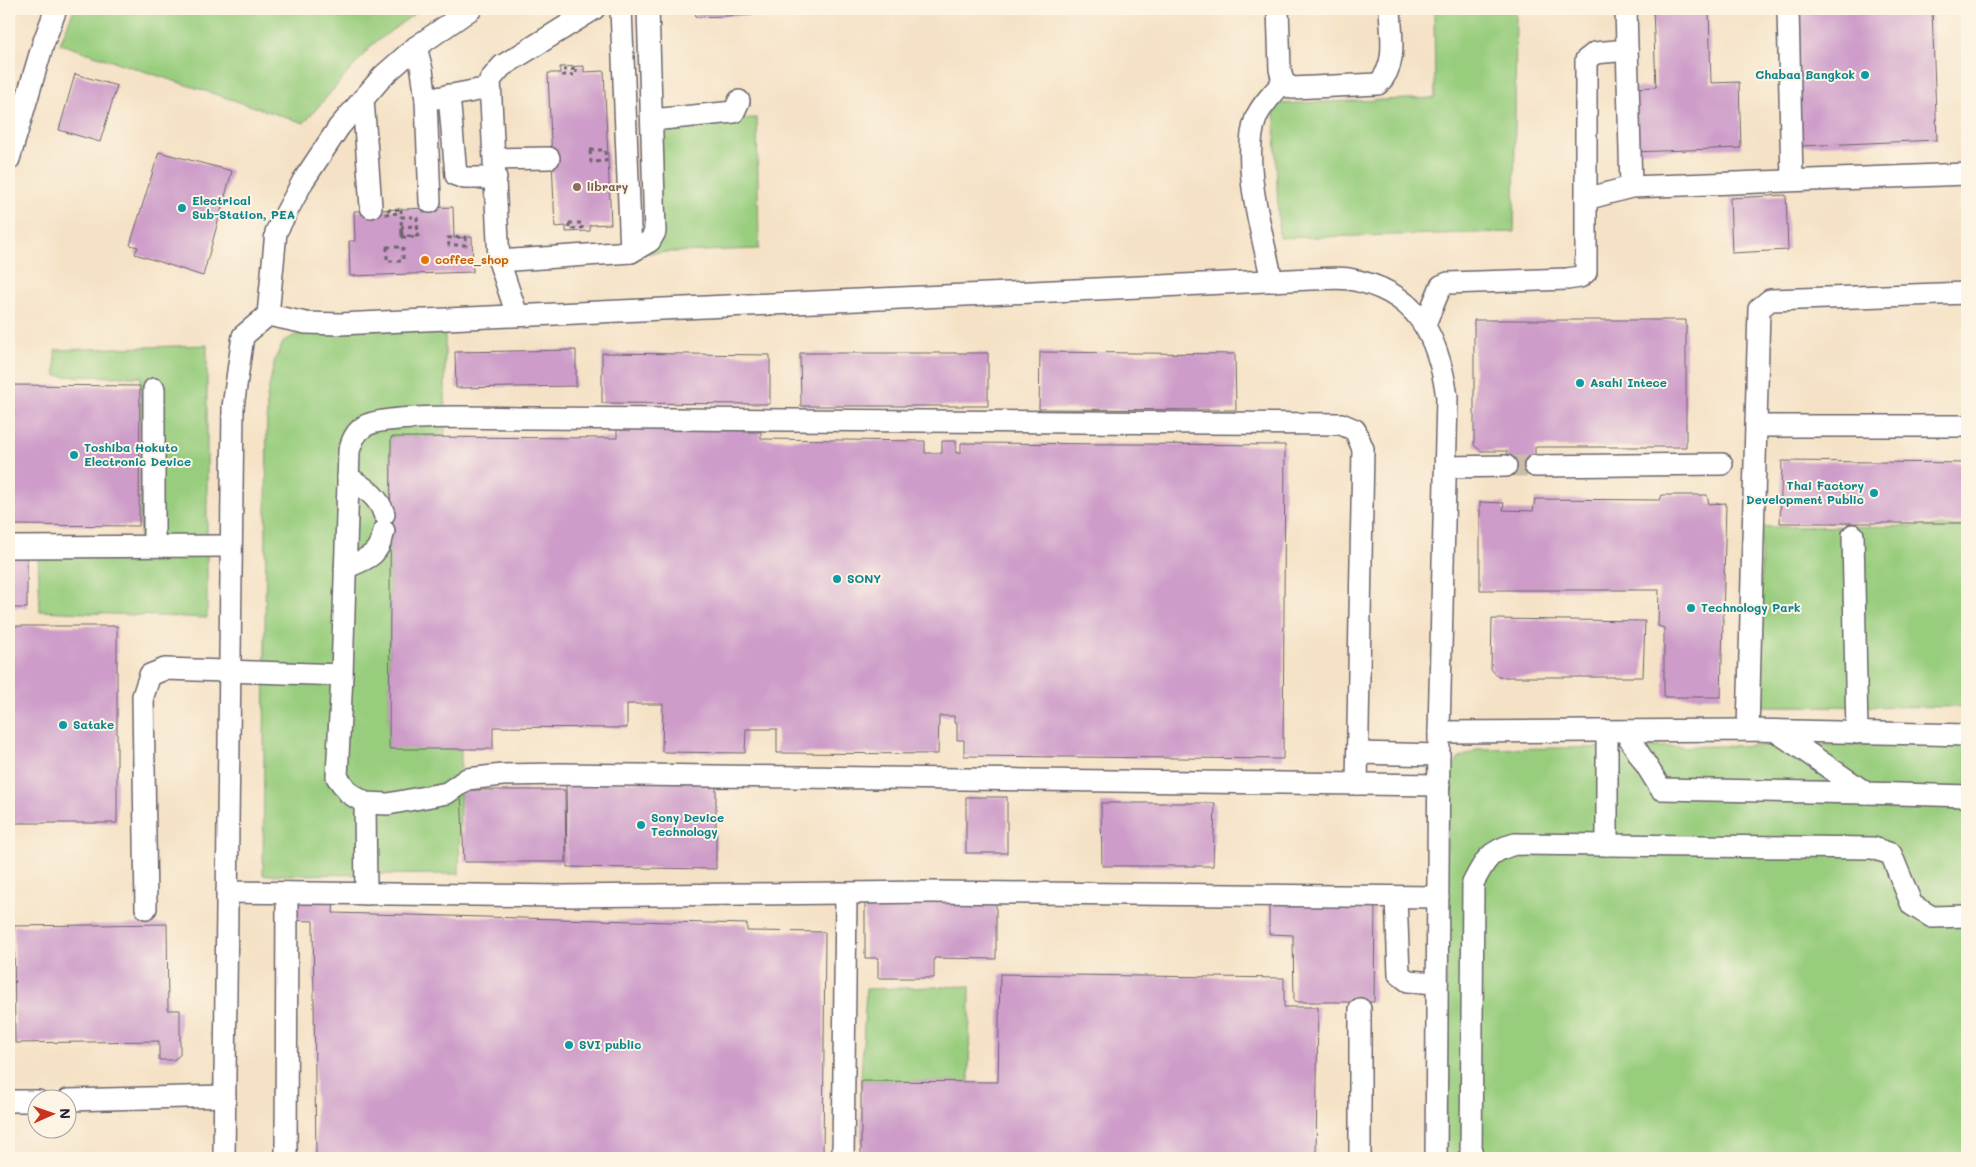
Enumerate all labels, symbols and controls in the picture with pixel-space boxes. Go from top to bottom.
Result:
place label: Chabaa Bangkok [1755,66,1855,82]
marker: Chabaa Bangkok [1859,69,1871,81]
place label: library [587,178,629,194]
marker: library [571,181,583,193]
place label: Electrical Sub-Station, PEA [192,192,295,222]
marker: Electrical Sub-Station, PEA [176,202,188,214]
place label: coffee_shop [435,251,509,267]
marker: coffee_shop [419,254,431,266]
place label: Asahi Intece [1590,374,1667,390]
marker: Asahi Intece [1574,377,1586,389]
place label: Toshiba Hokuto Electronic Device [84,439,191,469]
marker: Toshiba Hokuto Electronic Device [68,449,80,461]
place label: Thai Factory Development Public [1746,477,1864,507]
marker: Thai Factory Development Public [1868,487,1880,499]
place label: SONY [847,570,881,586]
marker: SONY [831,573,843,585]
place label: Technology Park [1701,599,1800,615]
marker: Technology Park [1685,602,1697,614]
place label: Satake [73,716,114,732]
marker: Satake [57,719,69,731]
place label: Sony Device Technology [651,809,724,839]
marker: Sony Device Technology [635,819,647,831]
place label: SVI public [579,1036,641,1052]
marker: SVI public [563,1039,575,1051]
north arrow [28,1090,78,1140]
text: N [56,1108,75,1119]

